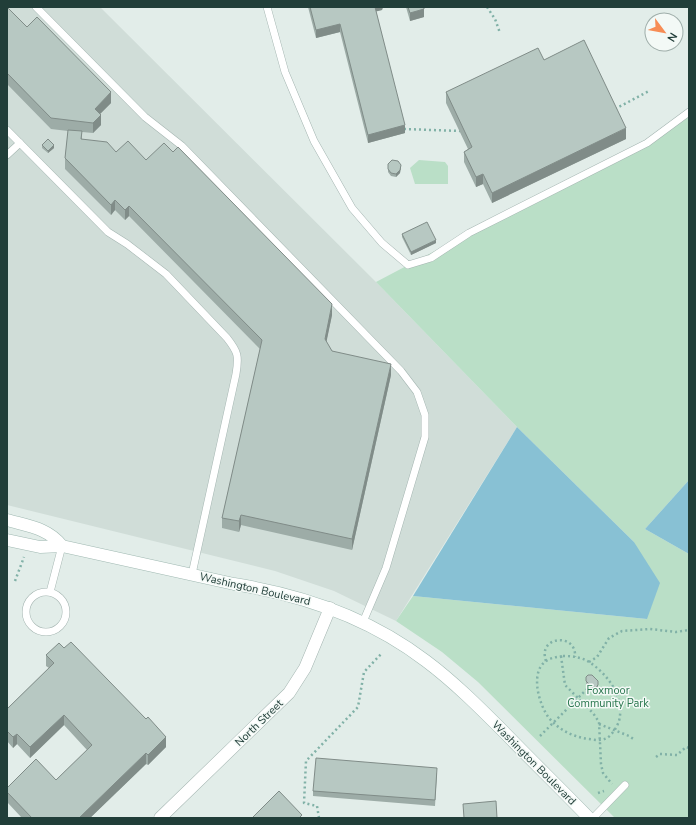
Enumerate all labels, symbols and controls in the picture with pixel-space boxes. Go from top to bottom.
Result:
north arrow [644,12,684,52]
text: N [664,30,681,45]
street label: Washington Boulevard [198,569,312,609]
park label: Foxmoor Community Park [567,683,649,711]
street label: North Street [232,696,286,750]
street label: Washington Boulevard [489,718,579,808]

